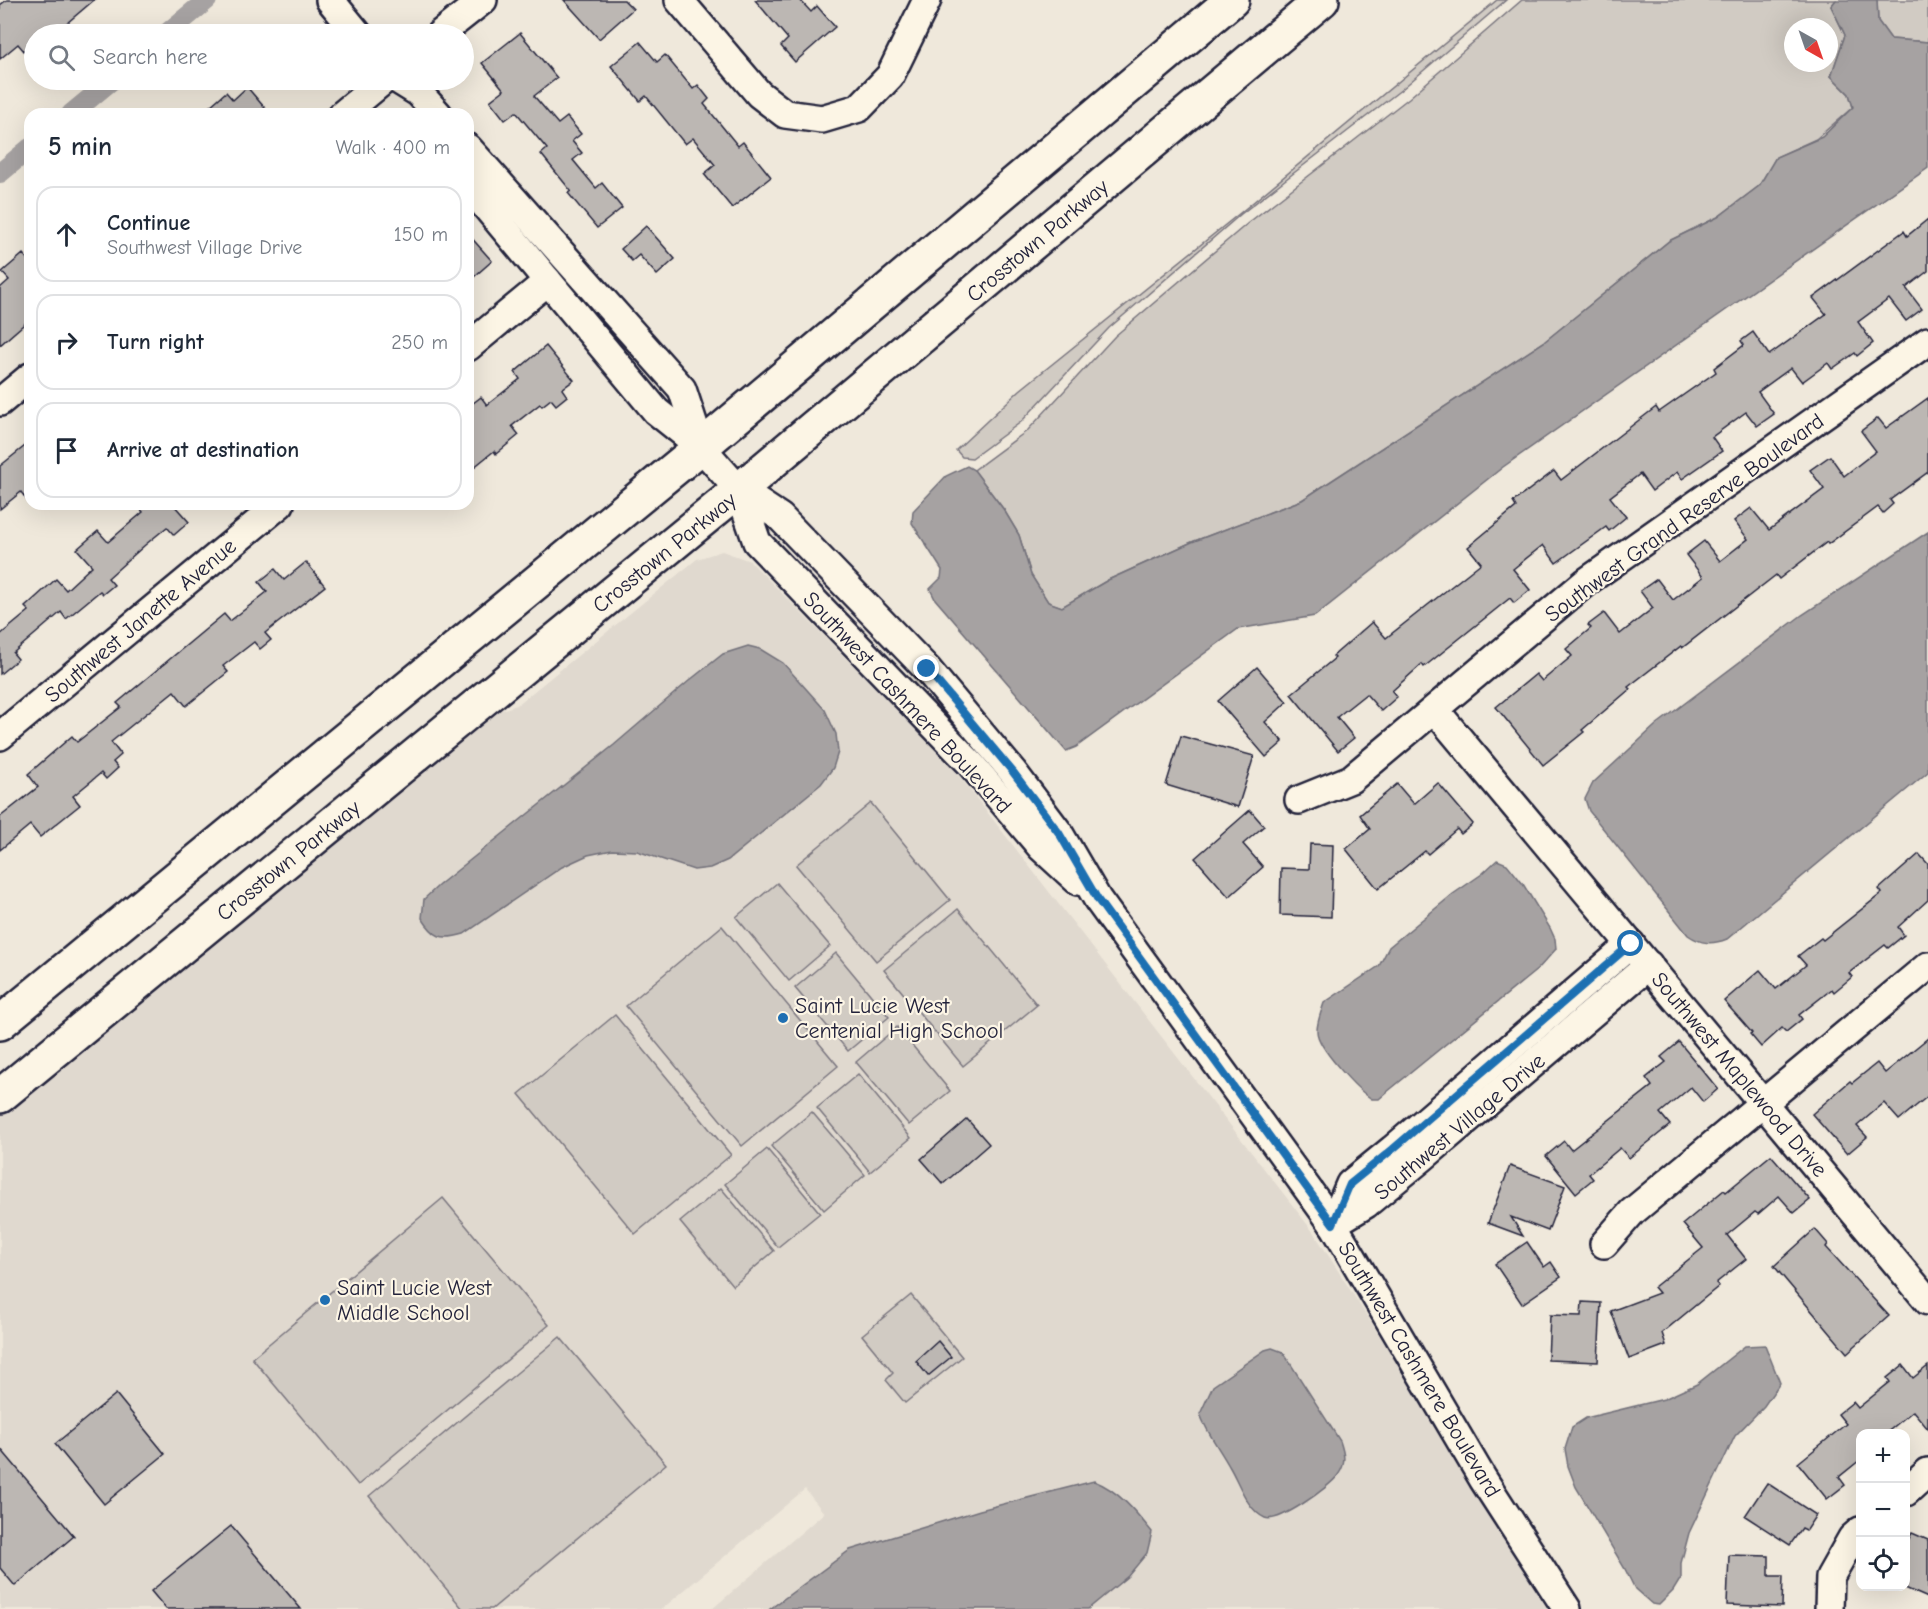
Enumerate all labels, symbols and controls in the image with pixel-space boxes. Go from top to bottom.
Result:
north arrow [1784,18,1838,72]
search box [24,24,474,90]
icon: search [45,41,78,74]
text: Search here [93,44,208,70]
text: 5 min [48,132,112,162]
text: Walk · 400 m [336,136,450,159]
street label: Crosstown Parkway [961,174,1114,308]
text: Continue [107,210,190,236]
icon: ahead [50,218,83,251]
text: 150 m [394,223,448,246]
text: Southwest Village Drive [107,236,302,259]
icon: right [50,326,83,359]
text: Turn right [107,329,204,355]
text: 250 m [391,331,448,354]
street label: Southwest Grand Reserve Boulevard [1540,408,1829,628]
icon: arrive [50,434,83,467]
text: Arrive at destination [107,437,299,463]
street label: Crosstown Parkway [587,487,742,619]
street label: Southwest Janette Avenue [40,533,242,708]
street label: Southwest Cashmere Boulevard [798,586,1017,819]
route end [913,655,939,681]
street label: Crosstown Parkway [211,795,366,927]
route start [1617,930,1643,956]
street label: Southwest Maplewood Drive [1646,967,1833,1182]
place label: Saint Lucie West Centenial High School [795,993,1003,1044]
marker: Saint Lucie West Centenial High School [776,1011,790,1025]
street label: Southwest Village Drive [1369,1048,1550,1206]
street label: Southwest Cashmere Boulevard [1332,1237,1506,1502]
place label: Saint Lucie West Middle School [337,1275,492,1326]
marker: Saint Lucie West Middle School [318,1293,332,1307]
map controls [1856,1429,1910,1591]
button: + [1856,1429,1910,1483]
button: − [1856,1483,1910,1537]
button: locate [1856,1537,1910,1591]

